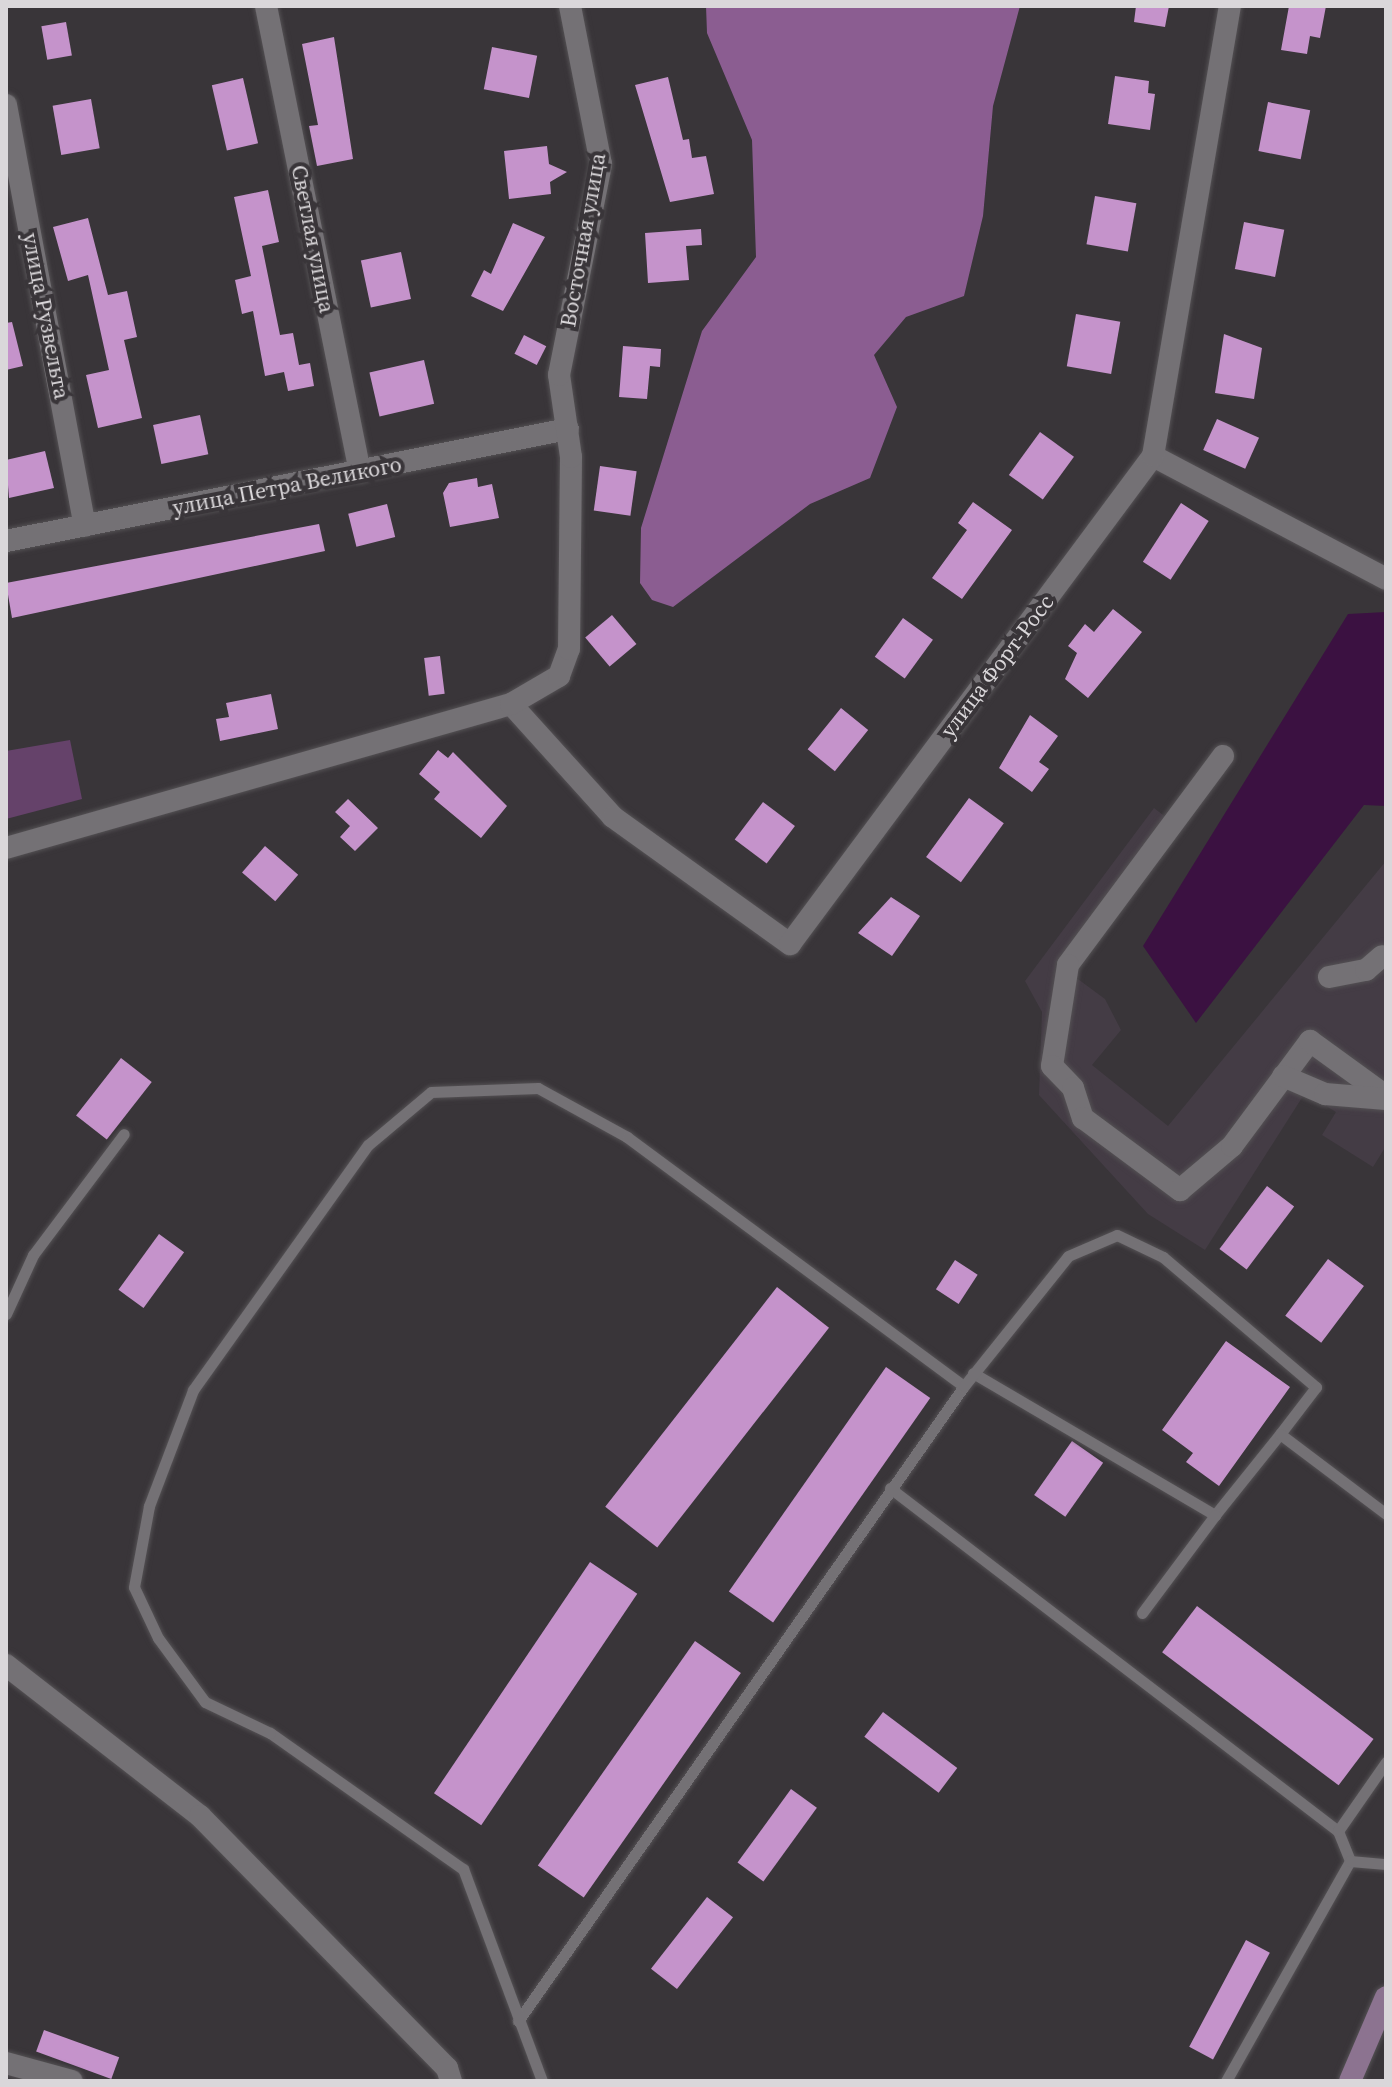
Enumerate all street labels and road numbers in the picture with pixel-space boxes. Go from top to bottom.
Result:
street label: Восточная улица [555,151,611,329]
street label: Светлая улица [286,163,340,315]
street label: улица Рузвельта [17,231,75,401]
street label: улица Петра Великого [170,451,404,521]
street label: улица Форт-Росс [935,589,1059,743]

